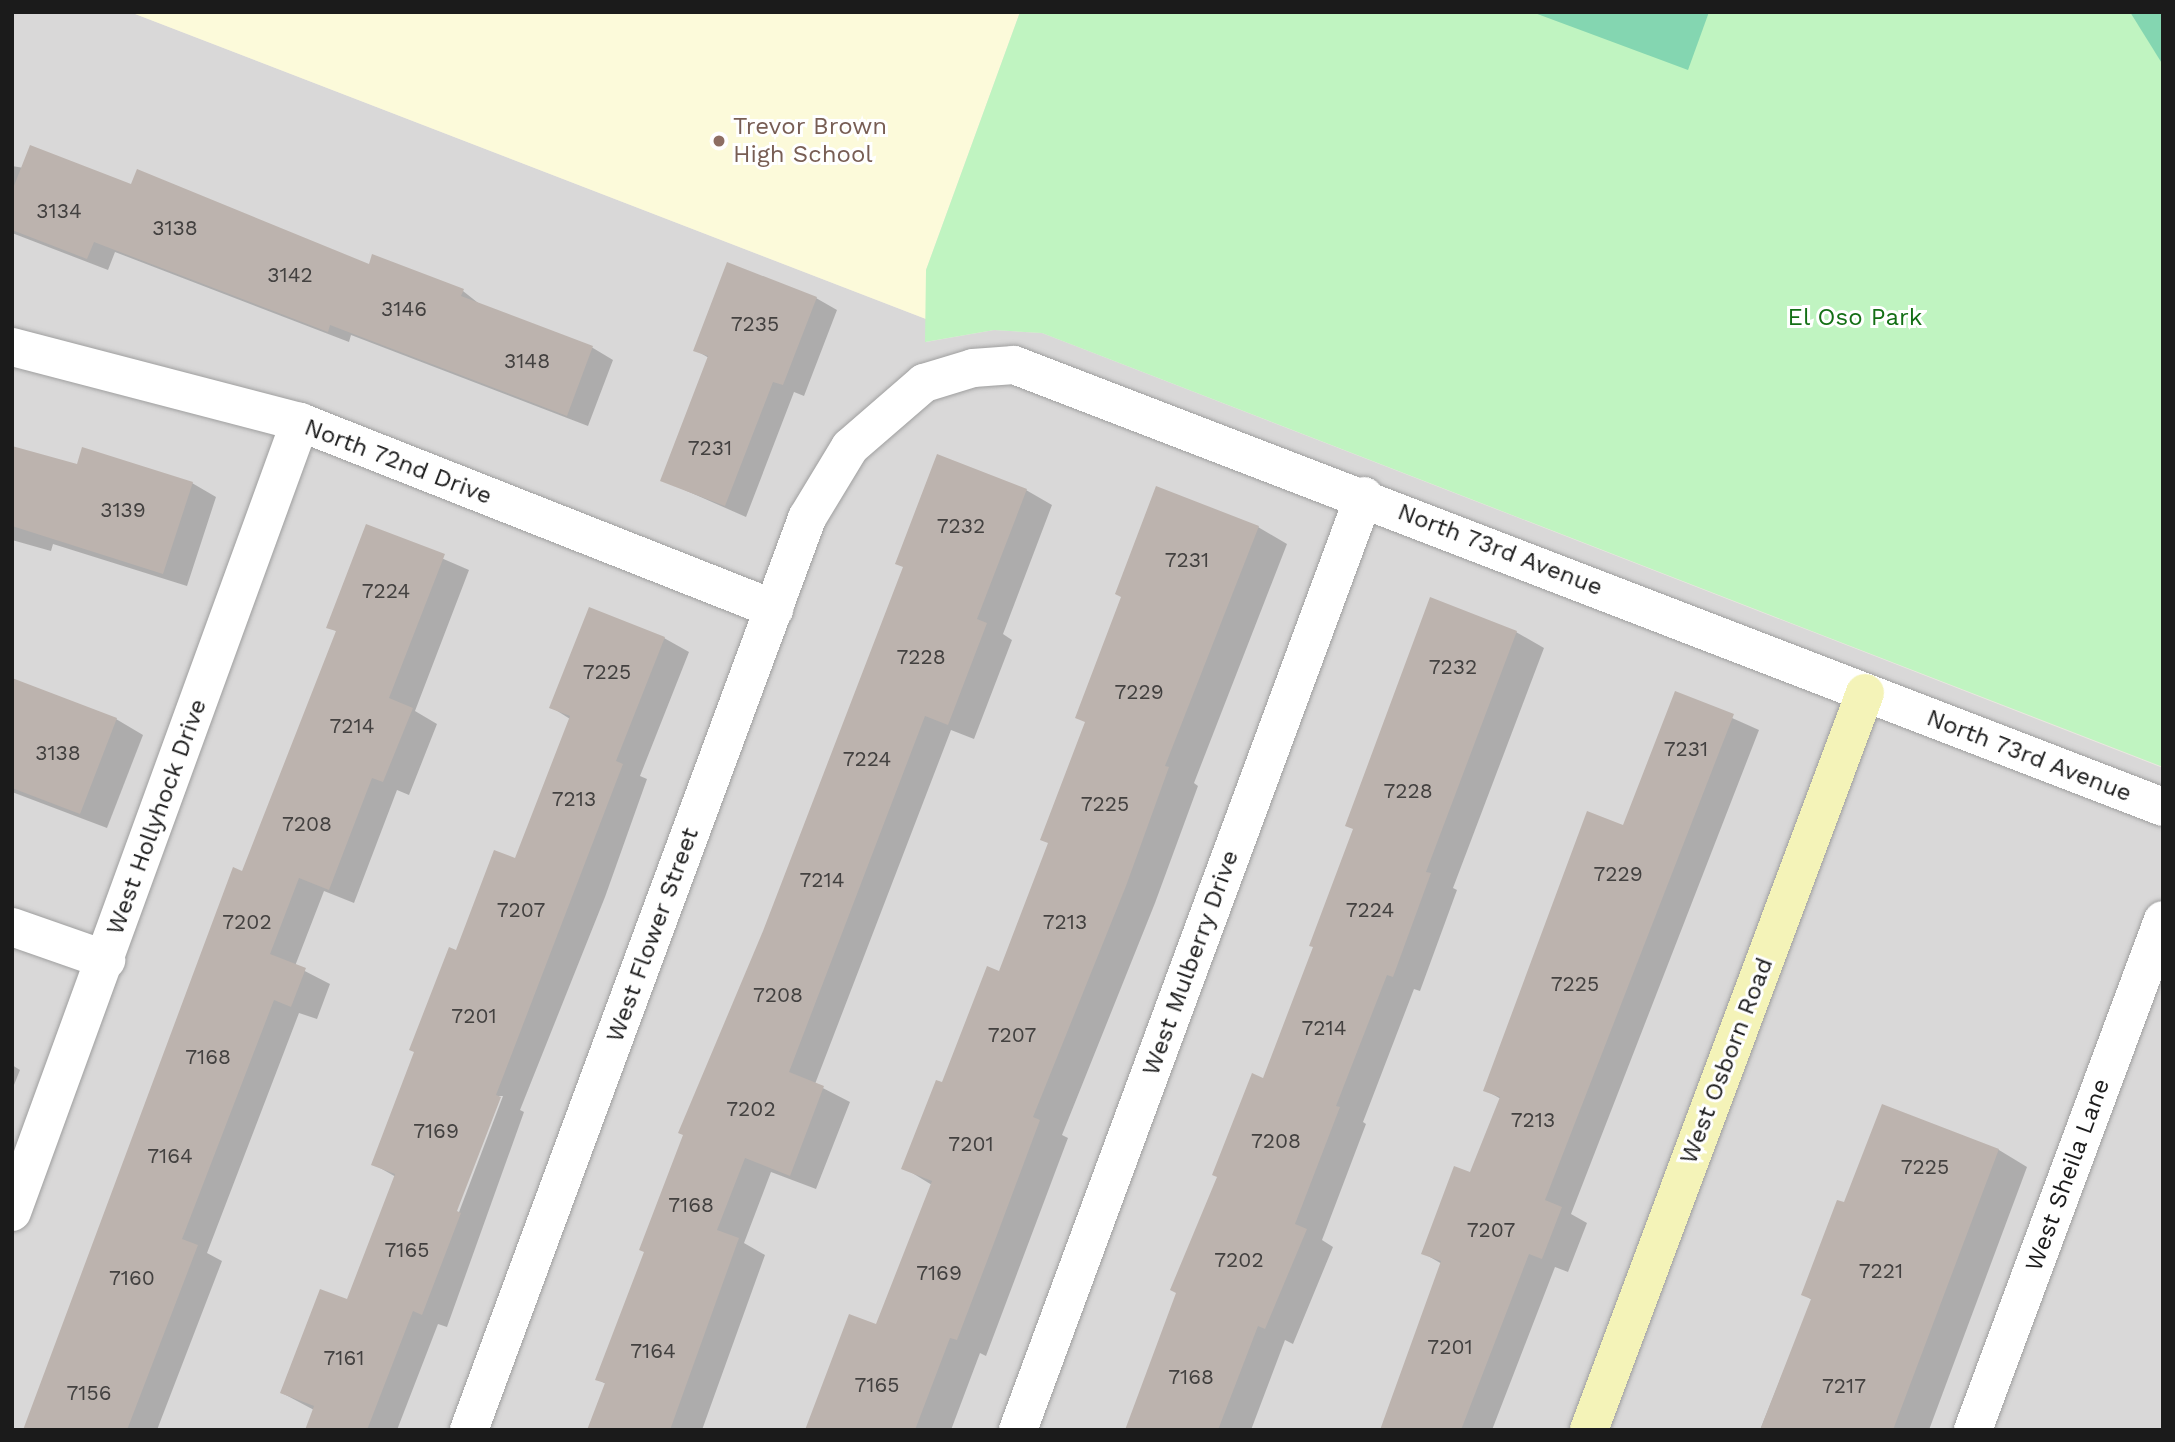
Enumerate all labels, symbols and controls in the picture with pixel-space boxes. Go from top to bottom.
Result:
place label: Trevor Brown High School [733,113,888,169]
marker: Trevor Brown High School [711,133,727,149]
house number: 3134 [36,198,82,224]
house number: 3138 [152,215,198,241]
house number: 3142 [267,262,313,288]
house number: 3146 [381,296,427,322]
park label: El Oso Park [1787,304,1923,332]
house number: 7235 [731,311,779,337]
house number: 3148 [504,348,550,374]
street label: North 72nd Drive [300,413,496,511]
house number: 7231 [688,435,732,461]
house number: 3139 [100,497,146,523]
street label: North 73rd Avenue [1393,497,1607,603]
house number: 7232 [937,513,985,539]
house number: 7231 [1165,547,1209,573]
house number: 7224 [362,578,410,604]
house number: 7228 [896,644,946,670]
house number: 7232 [1429,654,1477,680]
house number: 7225 [583,659,631,685]
house number: 7229 [1114,679,1164,705]
street label: West Hollyhock Drive [101,695,213,939]
street label: North 73rd Avenue [1922,703,2136,809]
house number: 7214 [329,713,375,739]
house number: 7231 [1664,736,1708,762]
house number: 3138 [35,740,81,766]
house number: 7224 [843,746,891,772]
house number: 7228 [1383,778,1433,804]
house number: 7213 [552,786,596,812]
house number: 7225 [1081,791,1129,817]
house number: 7208 [282,811,332,837]
street label: West Flower Street [601,824,705,1046]
street label: West Mulberry Drive [1137,846,1245,1080]
house number: 7229 [1593,861,1643,887]
house number: 7214 [799,867,845,893]
house number: 7207 [497,897,545,923]
house number: 7224 [1346,897,1394,923]
house number: 7202 [222,909,272,935]
house number: 7213 [1043,909,1087,935]
street label: West Osborn Road [1674,954,1780,1168]
house number: 7225 [1551,971,1599,997]
house number: 7208 [753,982,803,1008]
house number: 7201 [451,1003,497,1029]
house number: 7214 [1301,1015,1347,1041]
house number: 7207 [988,1022,1036,1048]
house number: 7168 [185,1044,231,1070]
street label: West Sheila Lane [2020,1075,2116,1275]
house number: 7202 [726,1096,776,1122]
house number: 7213 [1511,1107,1555,1133]
house number: 7169 [413,1118,459,1144]
house number: 7208 [1251,1128,1301,1154]
house number: 7201 [948,1131,994,1157]
house number: 7164 [147,1143,193,1169]
house number: 7225 [1901,1154,1949,1180]
house number: 7168 [668,1192,714,1218]
house number: 7207 [1467,1217,1515,1243]
house number: 7165 [385,1237,429,1263]
house number: 7202 [1214,1247,1264,1273]
house number: 7221 [1859,1258,1903,1284]
house number: 7169 [916,1260,962,1286]
house number: 7160 [109,1265,155,1291]
house number: 7201 [1427,1334,1473,1360]
house number: 7164 [630,1338,676,1364]
house number: 7161 [324,1345,364,1371]
house number: 7168 [1168,1364,1214,1390]
house number: 7165 [855,1372,899,1398]
house number: 7217 [1822,1373,1866,1399]
house number: 7156 [67,1380,111,1406]

